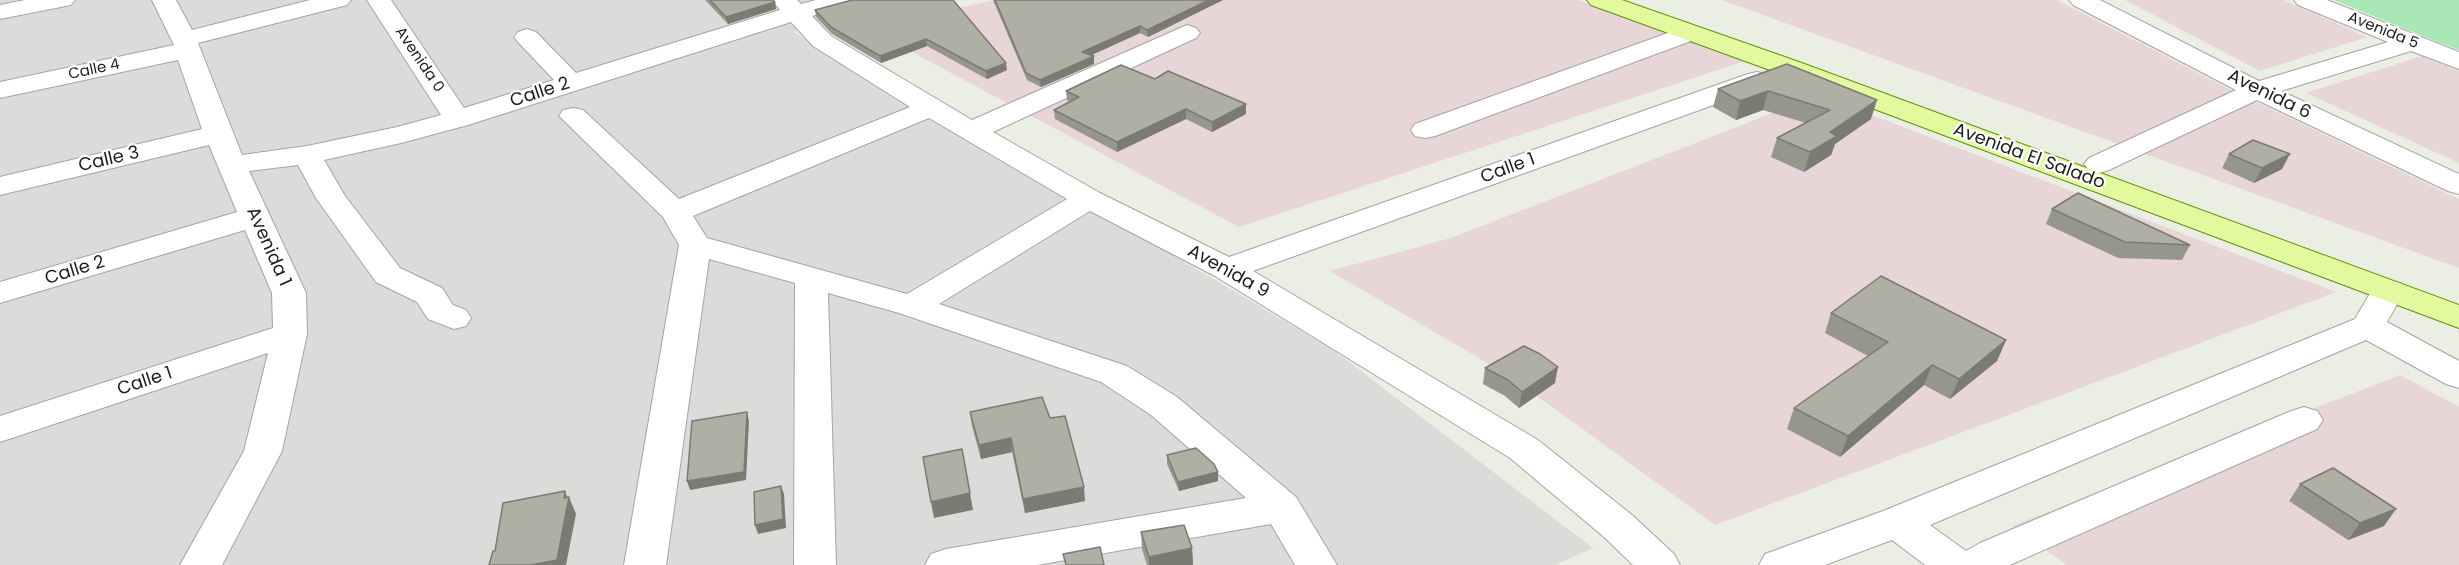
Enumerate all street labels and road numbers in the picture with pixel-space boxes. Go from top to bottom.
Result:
street label: Avenida 5 [2345,9,2421,53]
street label: Avenida 0 [391,24,447,96]
street label: Calle 4 [67,56,121,84]
street label: Avenida 6 [2224,66,2314,124]
street label: Calle 2 [508,73,572,113]
street label: Avenida El Salado [1950,119,2108,195]
street label: Calle 3 [77,143,141,177]
street label: Calle 1 [1478,149,1538,189]
street label: Avenida 1 [241,204,295,290]
street label: Avenida 9 [1183,241,1273,303]
street label: Calle 2 [43,252,107,290]
street label: Calle 1 [115,363,175,401]

